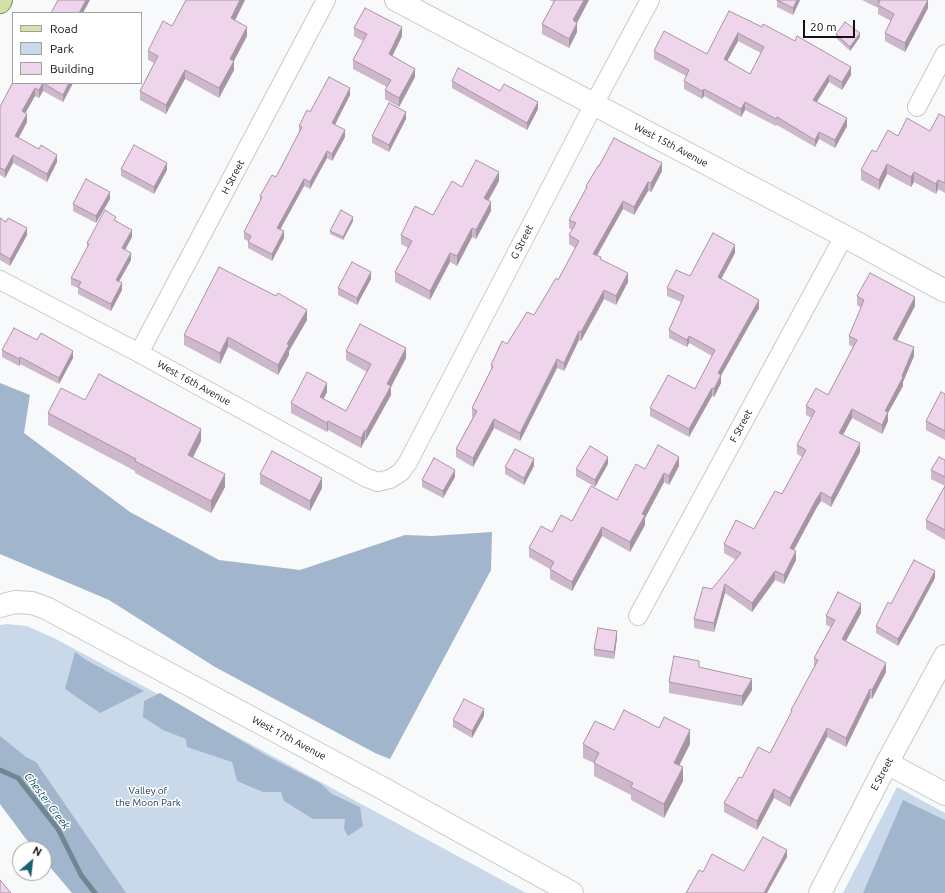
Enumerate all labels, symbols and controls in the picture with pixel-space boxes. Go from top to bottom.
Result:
legend [12,12,142,84]
scale bar [805,12,857,38]
text: 20 m [810,20,837,33]
text: Road [50,22,78,35]
text: Park [50,42,74,55]
text: Building [50,62,94,75]
street label: West 15th Avenue [632,120,710,170]
street label: H Street [219,158,247,196]
street label: G Street [508,223,536,261]
street label: West 16th Avenue [155,358,233,408]
street label: F Street [727,408,755,444]
street label: West 17th Avenue [250,713,328,763]
street label: E Street [868,755,896,793]
water label: Chester Creek [21,770,73,832]
park label: Valley of the Moon Park [115,785,181,808]
north arrow [12,841,52,881]
text: N [31,844,44,859]

